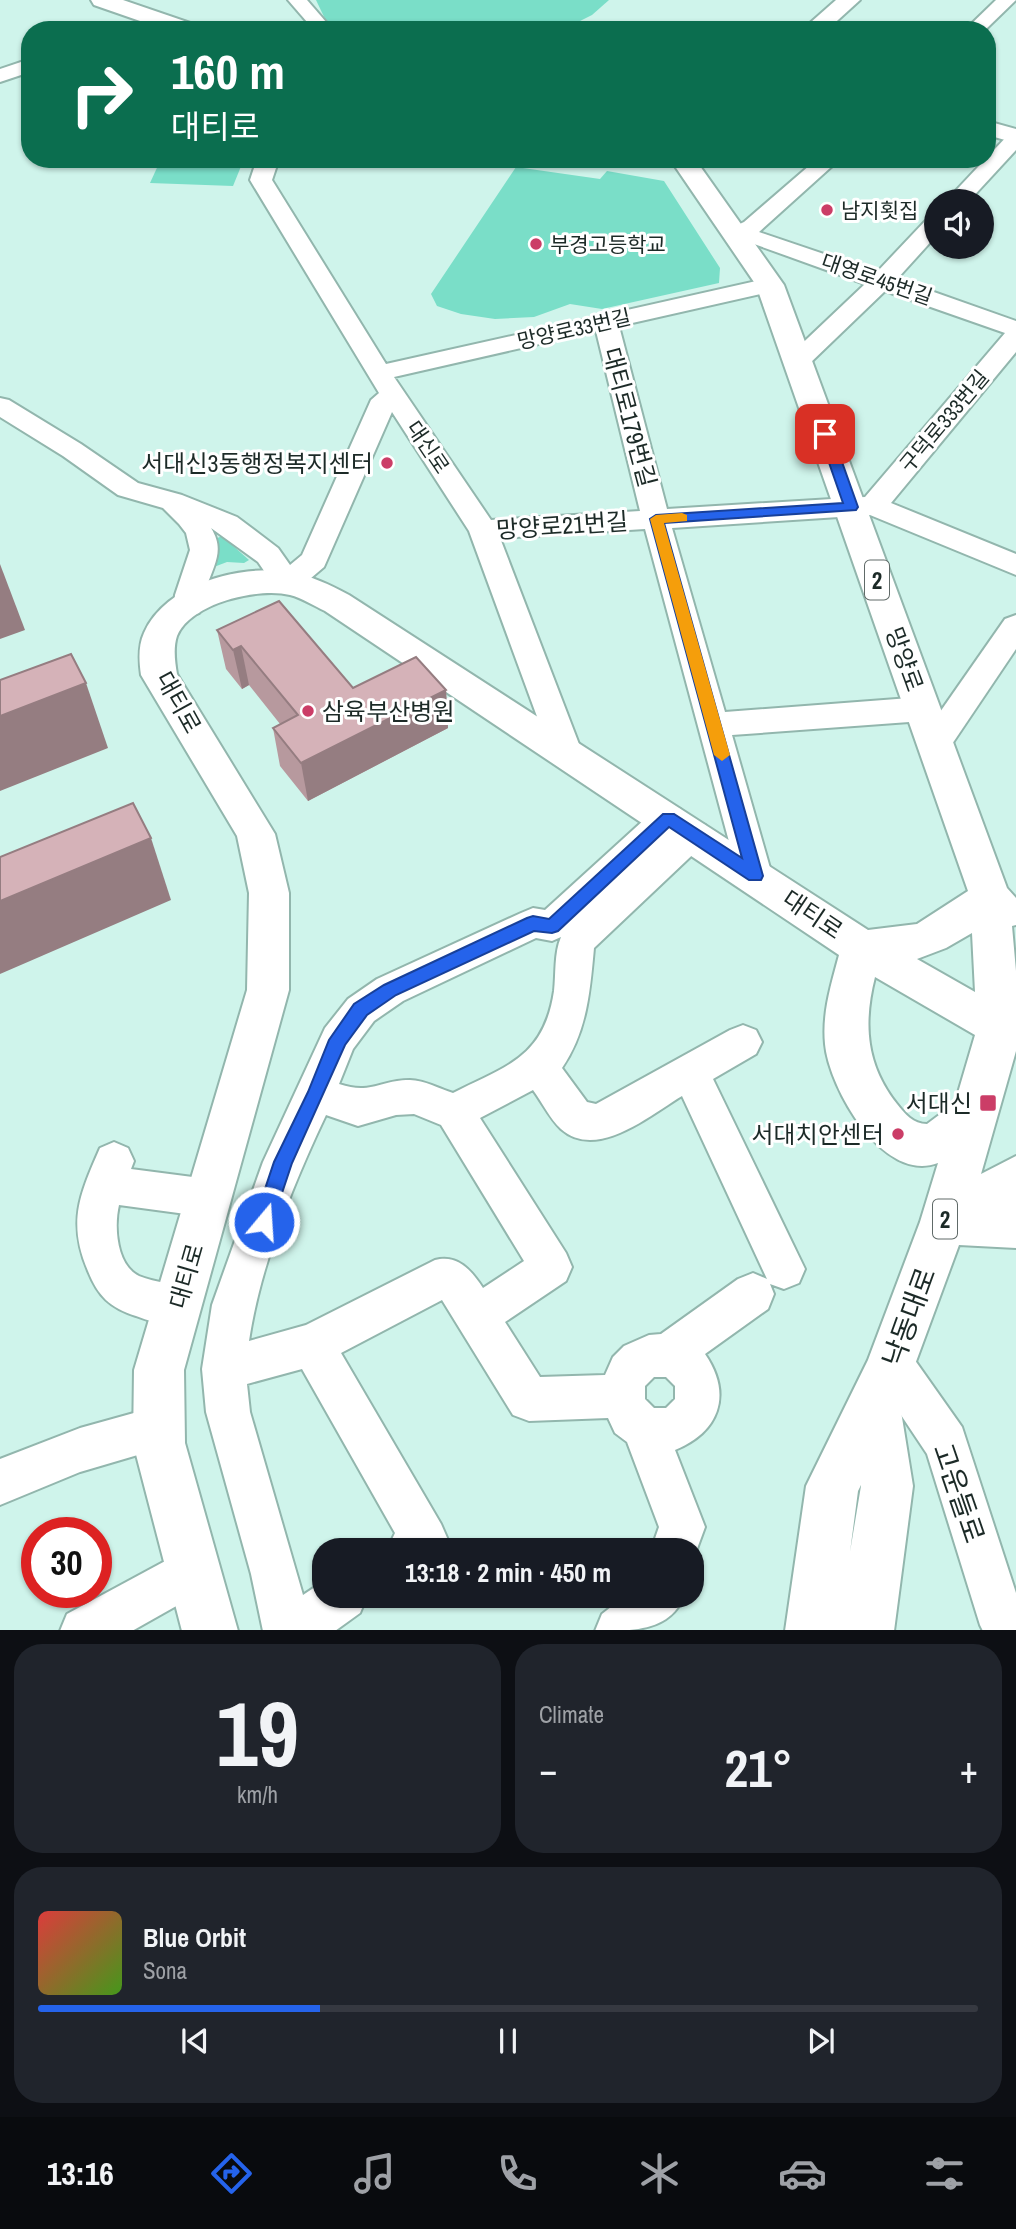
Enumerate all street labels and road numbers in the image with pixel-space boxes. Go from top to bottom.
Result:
street label: 대영로45번길 [818,246,936,312]
street label: 망양로33번길 [514,302,634,356]
street label: 대티로179번길 [596,344,664,490]
street label: 구덕로333번길 [893,364,995,478]
street label: 대신로 [400,415,456,479]
street label: 망양로21번길 [495,504,629,546]
road number: 2 [865,560,889,600]
street label: 망양로 [879,622,931,696]
street label: 대티로 [149,665,209,739]
street label: 대티로 [777,882,849,946]
road number: 2 [933,1200,957,1238]
street label: 대티로 [161,1240,211,1312]
street label: 낙동대로 [874,1262,944,1372]
street label: 고운들로 [924,1438,994,1548]

